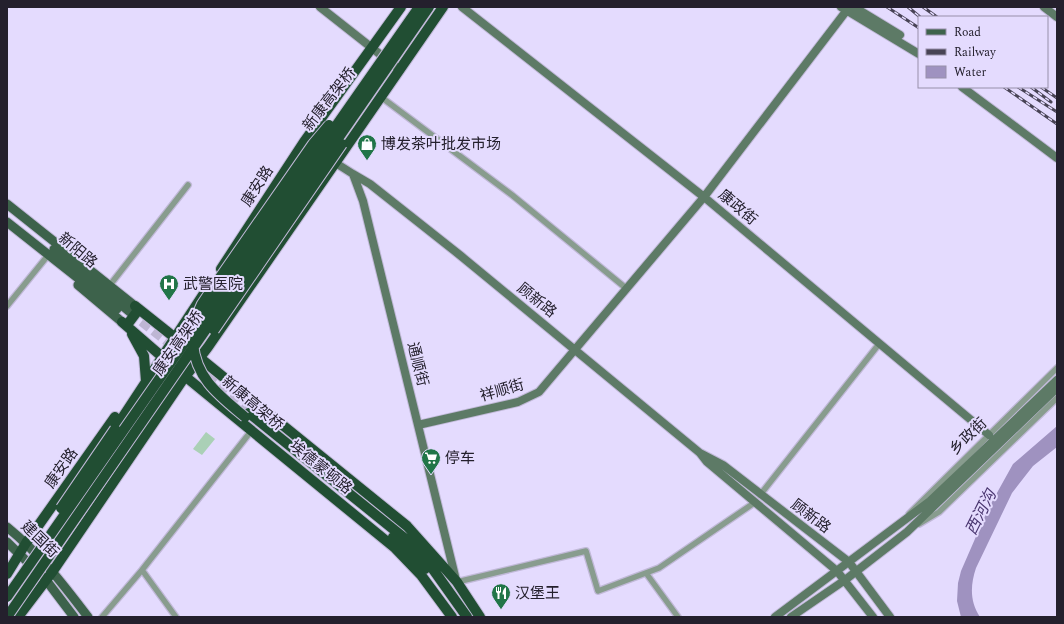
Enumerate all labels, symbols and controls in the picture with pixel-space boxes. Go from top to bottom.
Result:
legend [918,16,1048,88]
text: Road [954,23,981,42]
text: Railway [954,43,997,62]
street label: 新康高架桥 [297,63,362,136]
text: Water [954,63,986,82]
shop icon: 博发茶叶批发市场 [356,133,378,161]
place label: 博发茶叶批发市场 [381,133,501,156]
street label: 康安路 [236,161,279,211]
street label: 康政街 [713,184,762,231]
street label: 新阳路 [53,227,102,274]
hospital icon: 武警医院 [158,273,180,301]
place label: 武警医院 [183,273,243,296]
street label: 顾新路 [512,277,561,323]
street label: 康安高架桥 [147,306,209,381]
street label: 通顺街 [401,339,434,389]
street label: 新康高架桥 [217,370,289,436]
street label: 祥顺街 [477,373,527,408]
street label: 乡政街 [944,412,993,460]
street label: 埃德蒙顿路 [284,435,357,500]
street label: 康安路 [39,443,84,493]
supermarket icon: 停车 [420,447,442,475]
place label: 停车 [445,447,475,470]
water label: 西河沟 [959,484,1003,539]
street label: 顾新路 [786,494,836,539]
street label: 建国街 [15,515,64,563]
restaurant icon: 汉堡王 [490,582,512,610]
place label: 汉堡王 [515,582,560,605]

